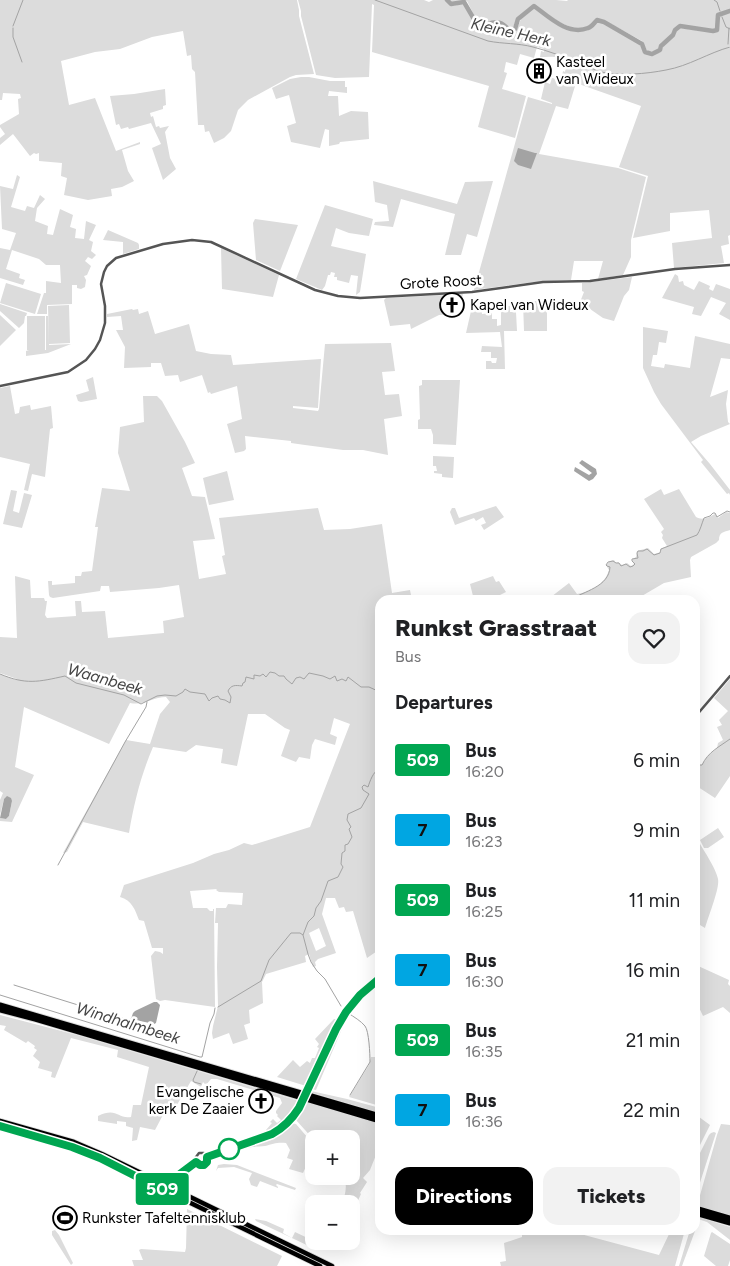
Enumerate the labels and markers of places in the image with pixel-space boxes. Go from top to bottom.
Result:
place label: Kasteel van Wideux [556,53,634,88]
building icon: Kasteel van Wideux [526,58,552,84]
church icon: Kapel van Wideux [439,292,465,318]
place label: Kapel van Wideux [470,296,588,314]
place label: Evangelische kerk De Zaaier [149,1083,244,1118]
church icon: Evangelische kerk De Zaaier [248,1088,274,1114]
unlabelled marker [218,1138,240,1160]
sports icon: Runkster Tafeltennisklub [52,1205,78,1231]
place label: Runkster Tafeltennisklub [82,1209,246,1227]

